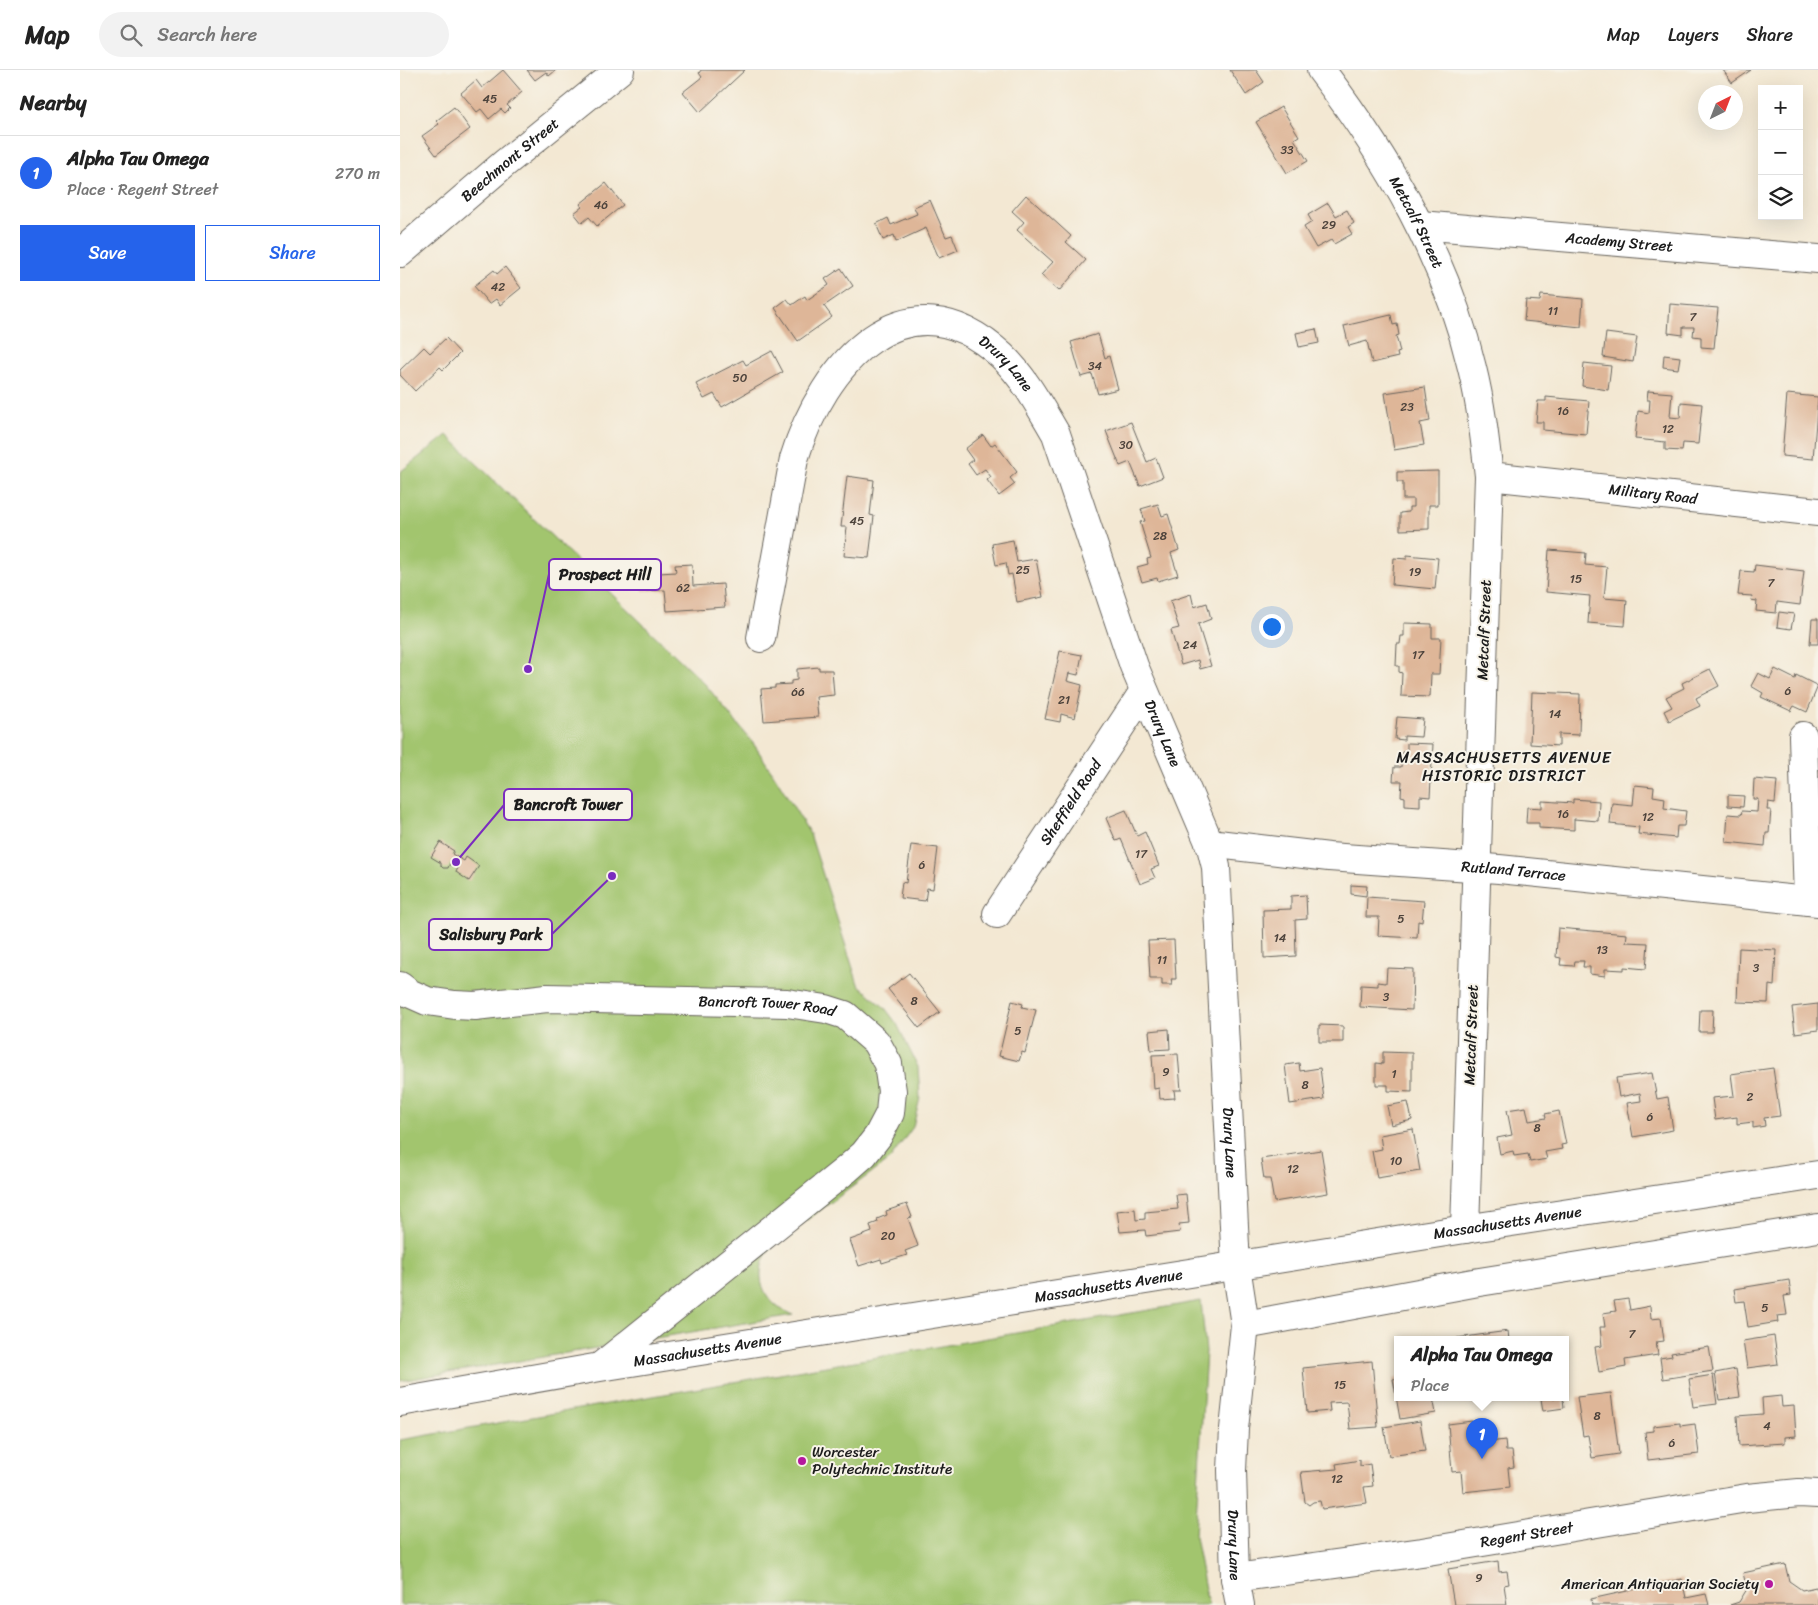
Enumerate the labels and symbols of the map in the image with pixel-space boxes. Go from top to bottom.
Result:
north arrow [1698,85,1743,130]
house number: 45 [483,88,497,110]
street label: Beechmont Street [455,111,565,209]
house number: 33 [1280,139,1294,161]
street label: Metcalf Street [1382,171,1451,273]
house number: 46 [594,194,608,216]
house number: 29 [1322,214,1336,236]
street label: Academy Street [1563,224,1675,260]
house number: 42 [491,276,505,298]
house number: 11 [1548,300,1558,322]
house number: 7 [1690,306,1698,328]
street label: Drury Lane [973,328,1040,397]
house number: 34 [1088,355,1103,377]
house number: 50 [733,367,748,389]
house number: 23 [1400,396,1414,418]
house number: 16 [1557,400,1569,422]
house number: 12 [1662,418,1674,440]
house number: 30 [1119,434,1133,456]
street label: Military Road [1607,476,1700,512]
house number: 45 [850,510,864,532]
house number: 28 [1153,525,1167,547]
callout: Prospect Hill [549,559,661,590]
house number: 25 [1016,559,1030,581]
text: Prospect Hill [559,560,653,589]
house number: 19 [1409,561,1421,583]
house number: 15 [1570,568,1582,590]
house number: 7 [1768,572,1776,594]
house number: 62 [676,577,690,599]
street label: Metcalf Street [1469,579,1499,681]
your location [1259,614,1285,640]
house number: 24 [1183,634,1198,656]
house number: 17 [1412,644,1425,666]
house number: 6 [1785,680,1792,702]
house number: 66 [791,681,805,703]
house number: 21 [1058,689,1070,711]
street label: Drury Lane [1137,696,1188,771]
house number: 14 [1549,703,1562,725]
district label: MASSACHUSETTS AVENUE HISTORIC DISTRICT [1396,743,1612,790]
street label: Sheffield Road [1033,753,1109,850]
callout: Bancroft Tower [504,789,632,820]
text: Bancroft Tower [514,790,624,819]
house number: 16 [1557,803,1569,825]
house number: 12 [1642,806,1654,828]
house number: 17 [1135,843,1148,865]
street label: Rutland Terrace [1461,853,1567,889]
house number: 6 [919,854,926,876]
house number: 5 [1397,908,1405,930]
callout: Salisbury Park [429,919,552,950]
text: Salisbury Park [438,920,543,949]
house number: 14 [1274,927,1287,949]
house number: 13 [1596,939,1608,961]
house number: 11 [1157,949,1167,971]
house number: 3 [1753,957,1760,979]
street label: Metcalf Street [1456,984,1486,1086]
house number: 3 [1383,986,1390,1008]
street label: Bancroft Tower Road [698,988,840,1025]
house number: 8 [910,990,918,1012]
house number: 5 [1014,1020,1022,1042]
house number: 9 [1162,1061,1170,1083]
house number: 1 [1391,1063,1397,1085]
house number: 8 [1301,1074,1309,1096]
house number: 2 [1747,1086,1754,1108]
house number: 6 [1647,1106,1654,1128]
street label: Drury Lane [1215,1107,1245,1178]
house number: 8 [1533,1117,1541,1139]
house number: 10 [1390,1150,1403,1172]
house number: 12 [1287,1158,1299,1180]
street label: Massachusetts Avenue [1431,1198,1584,1247]
house number: 20 [881,1225,896,1247]
street label: Massachusetts Avenue [1032,1261,1185,1311]
house number: 5 [1761,1297,1769,1319]
house number: 7 [1629,1323,1637,1345]
street label: Massachusetts Avenue [631,1325,784,1374]
house number: 15 [1334,1374,1346,1396]
house number: 8 [1593,1405,1601,1427]
house number: 4 [1763,1415,1771,1437]
pin: 1 [1466,1418,1498,1459]
house number: 6 [1669,1432,1676,1454]
place label: Worcester Polytechnic Institute [812,1439,952,1482]
marker: Worcester Polytechnic Institute [796,1455,808,1467]
house number: 12 [1331,1468,1343,1490]
street label: Drury Lane [1220,1509,1248,1581]
street label: Regent Street [1478,1514,1576,1555]
house number: 9 [1475,1567,1483,1589]
place label: American Antiquarian Society [1560,1571,1759,1597]
marker: American Antiquarian Society [1763,1578,1775,1590]

